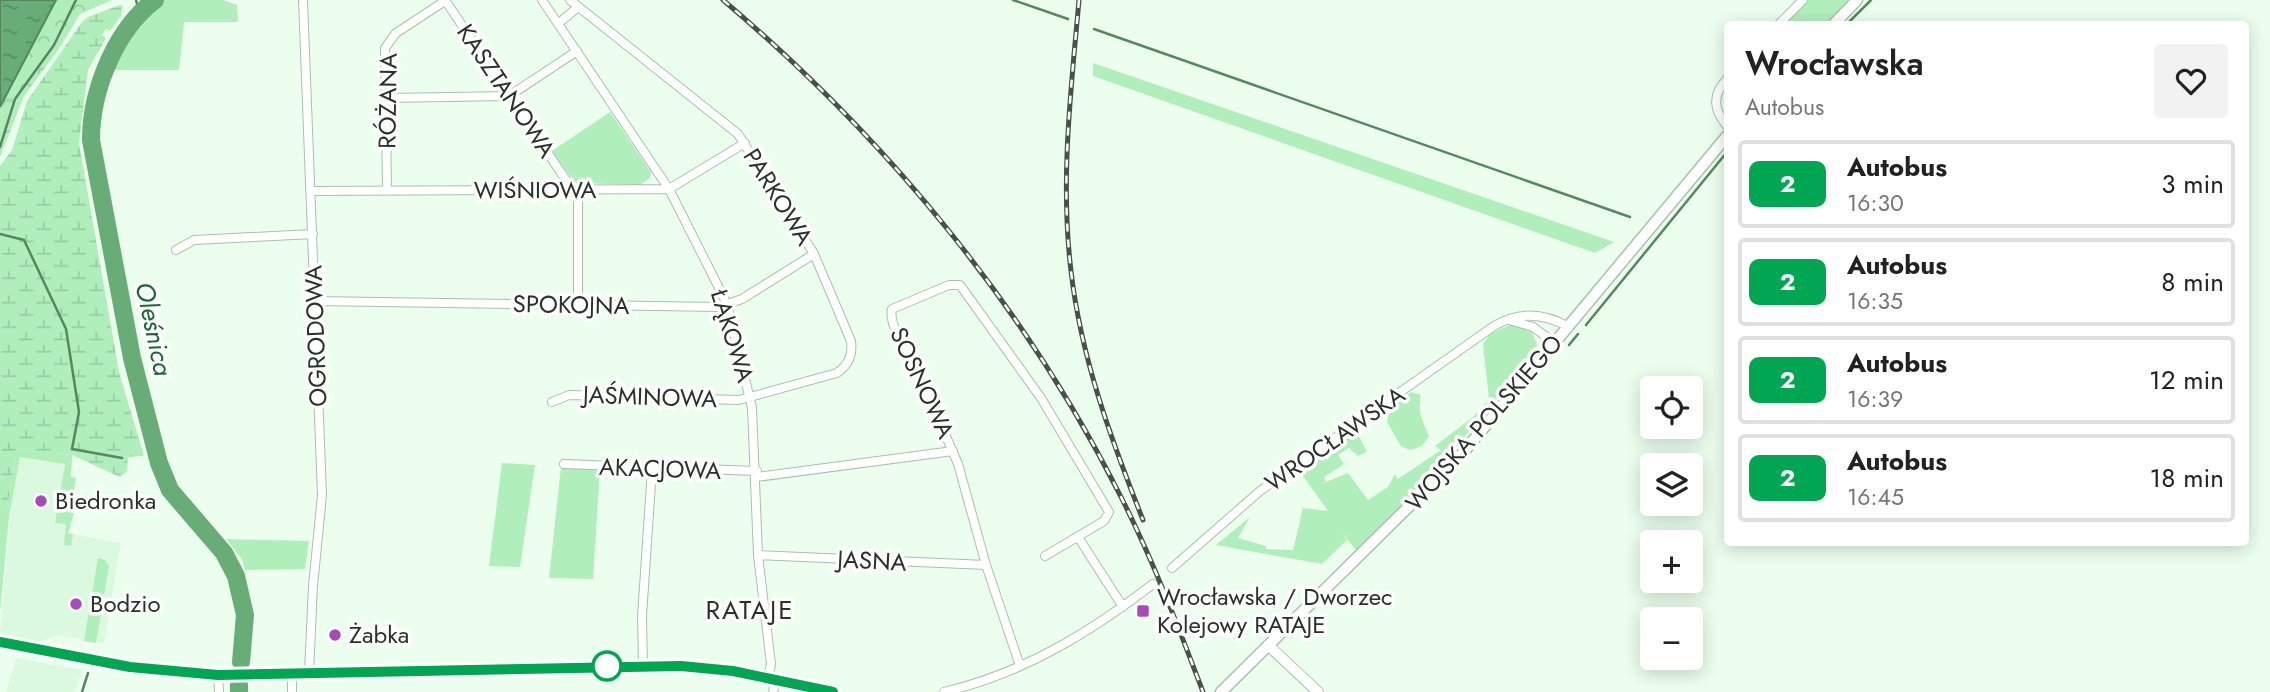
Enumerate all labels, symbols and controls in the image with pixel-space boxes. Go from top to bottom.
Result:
street label: KASZTANOWA [449,17,564,165]
text: Wrocławska [1745,40,1924,87]
button: heart [2154,44,2228,118]
street label: RÓŻANA [369,53,406,149]
text: Autobus [1745,90,1824,124]
street label: PARKOWA [735,141,822,252]
text: Autobus [1847,148,1947,186]
text: 3 min [2161,165,2224,203]
text: 2 [1780,166,1795,201]
street label: WIŚNIOWA [474,172,597,207]
text: 16:30 [1847,186,1904,220]
text: Autobus [1847,246,1947,284]
text: 8 min [2161,263,2224,301]
street label: OGRODOWA [296,264,335,407]
text: 2 [1780,264,1795,299]
water label: Oleśnica [126,279,183,380]
street label: ŁĄKOWA [702,284,763,387]
text: 16:35 [1847,284,1903,318]
street label: SPOKOJNA [512,286,630,323]
street label: SOSNOWA [881,321,964,444]
street label: WOJSKA POLSKIEGO [1397,327,1570,519]
text: Autobus [1847,344,1947,382]
text: 12 min [2149,361,2224,399]
text: 2 [1780,362,1795,397]
map controls [1640,376,1703,670]
button: locate [1640,376,1703,439]
street label: JAŚMINOWA [579,377,718,416]
street label: WROCŁAWSKA [1258,377,1412,500]
text: 16:39 [1847,382,1903,416]
text: Autobus [1847,442,1947,480]
street label: AKACJOWA [598,449,722,488]
button: layers [1640,453,1703,516]
text: 18 min [2150,459,2224,497]
text: 2 [1780,460,1795,495]
text: 16:45 [1847,480,1904,514]
place label: Biedronka [55,483,156,518]
marker: Biedronka [33,493,49,509]
button: + [1640,530,1703,593]
street label: JASNA [834,541,908,580]
place label: Wrocławska / Dworzec Kolejowy RATAJE [1157,579,1393,642]
place label: Bodzio [90,586,161,621]
district label: RATAJE [705,591,795,629]
marker: Bodzio [68,596,84,612]
marker: Wrocławska / Dworzec Kolejowy RATAJE [1135,603,1151,619]
button: − [1640,607,1703,670]
place label: Żabka [349,617,409,652]
marker: Żabka [327,627,343,643]
unlabelled marker [592,651,622,681]

